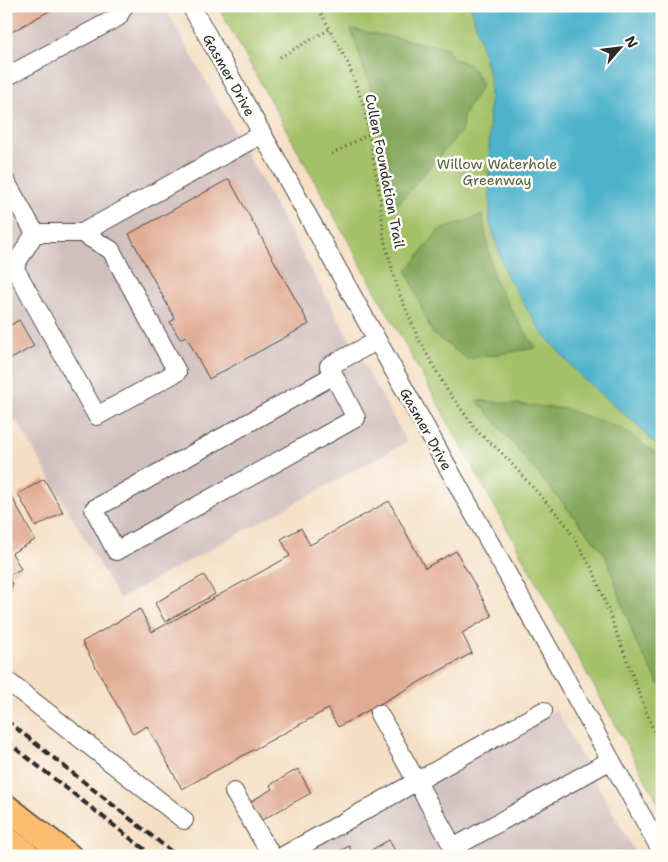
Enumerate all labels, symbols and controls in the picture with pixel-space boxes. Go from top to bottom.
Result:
north arrow [596,22,646,72]
street label: Gasmer Drive [199,31,259,119]
text: N [621,33,642,51]
street label: Cullen Foundation Trail [361,92,409,250]
park label: Willow Waterhole Greenway [437,155,557,189]
street label: Gasmer Drive [396,385,456,473]

